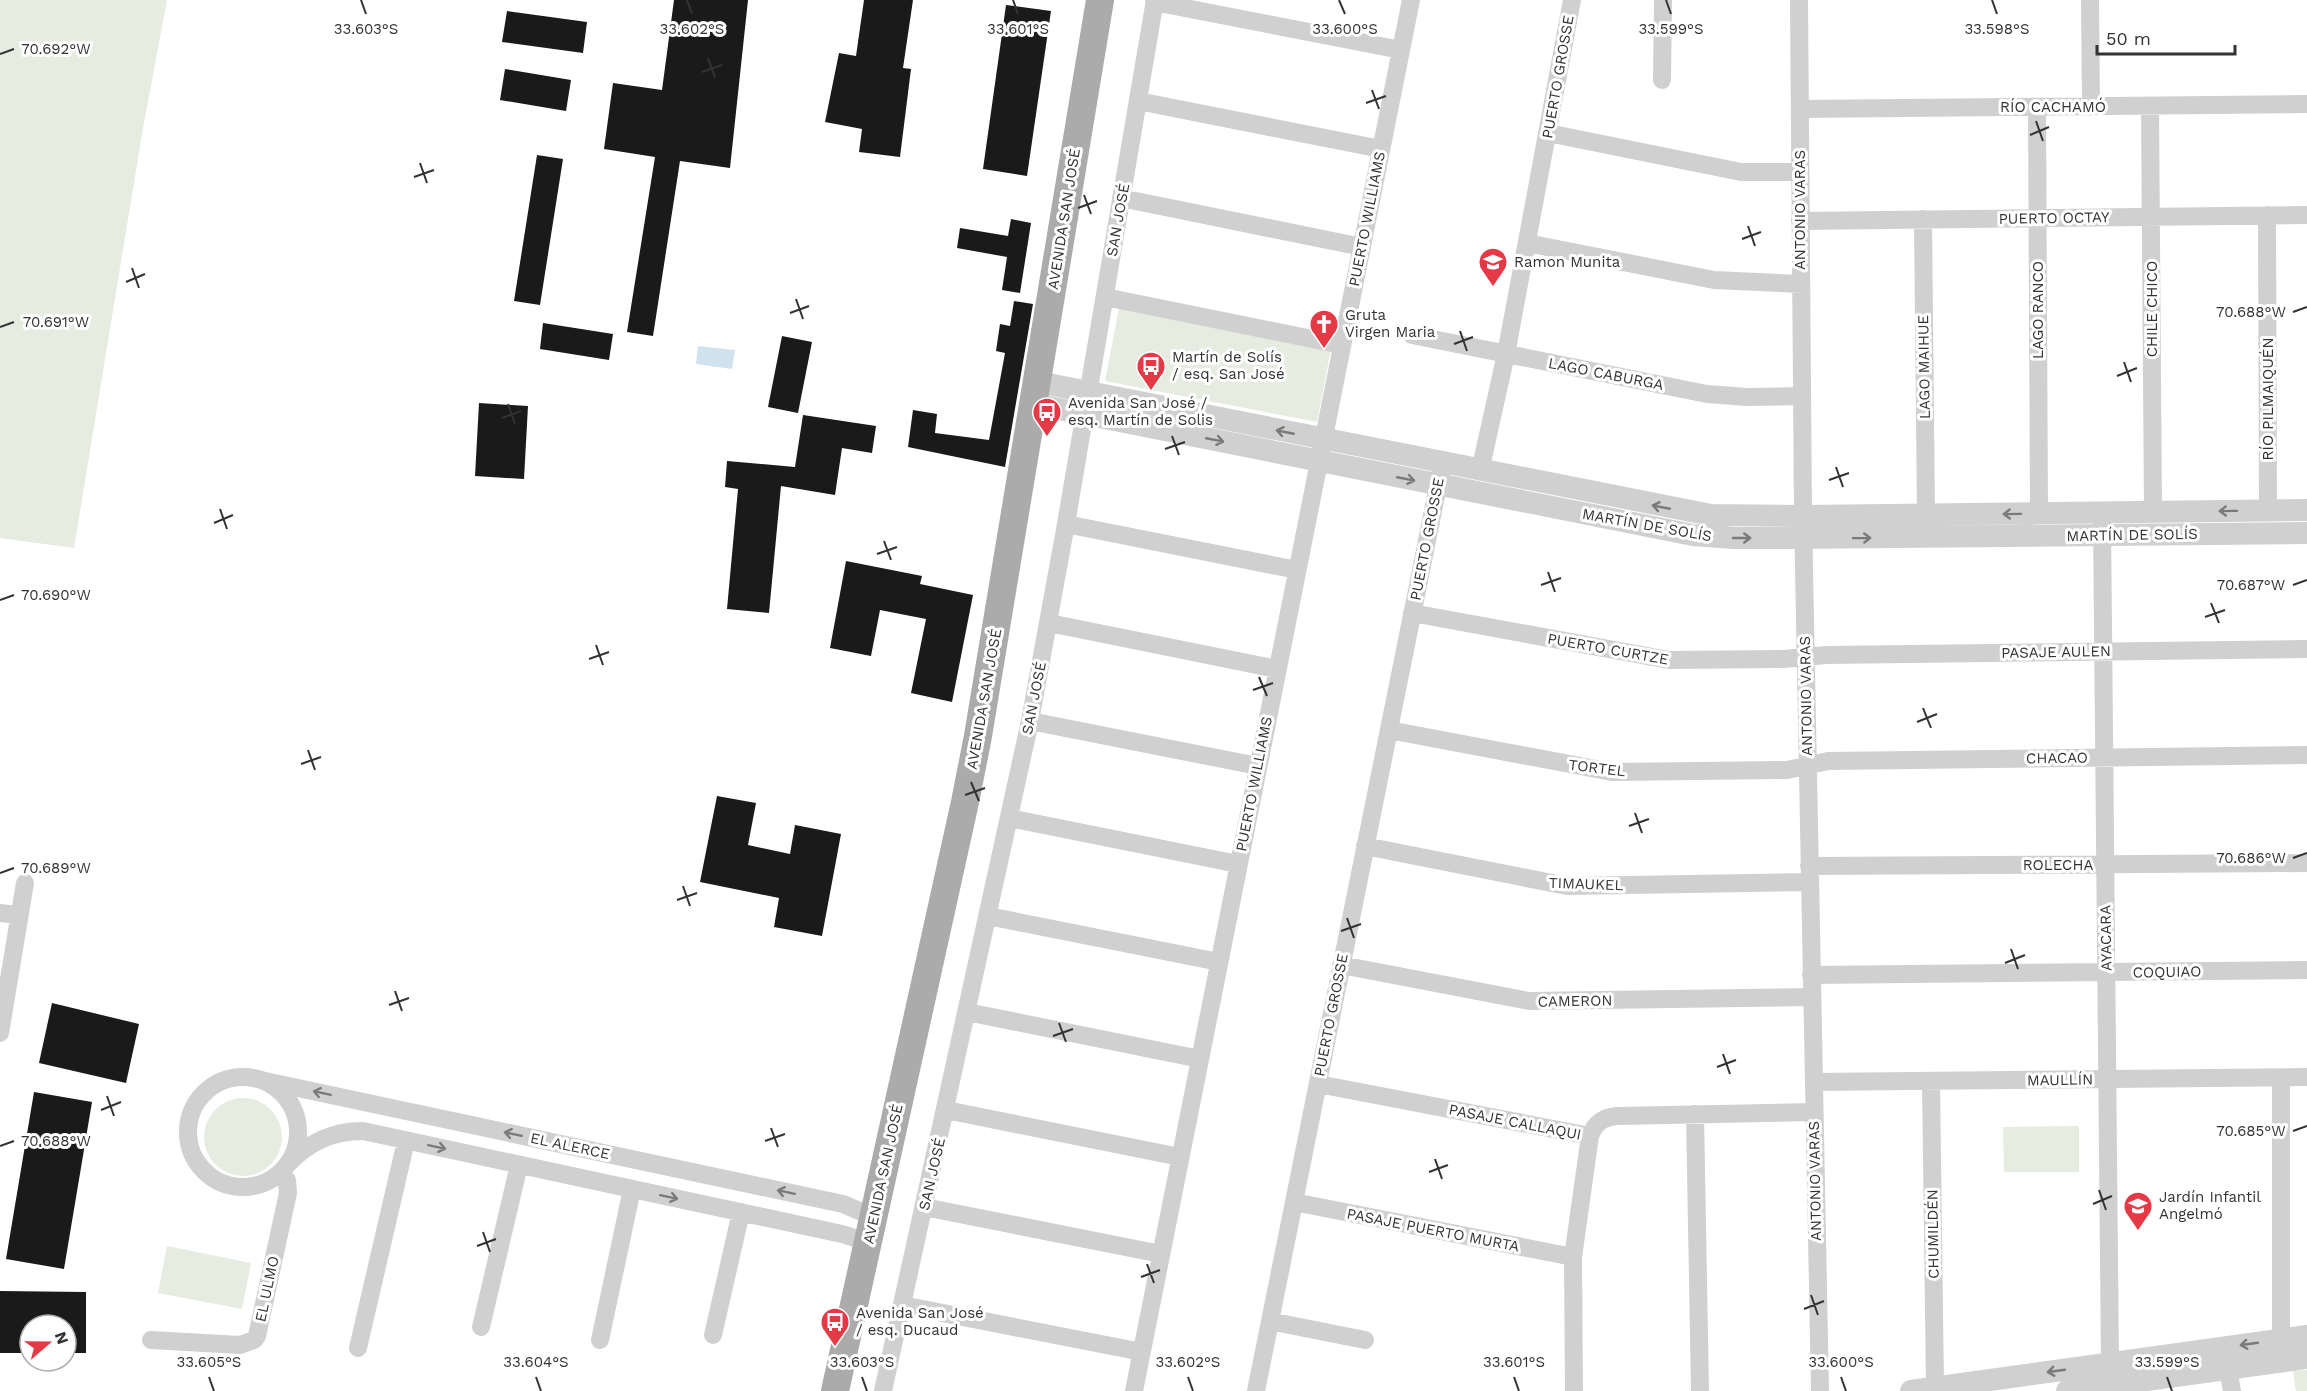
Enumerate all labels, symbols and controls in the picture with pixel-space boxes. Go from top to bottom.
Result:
street label: PUERTO GROSSE [1538,14,1578,140]
scale bar [2097,18,2235,56]
text: 33.603°S [334,20,398,38]
text: 33.602°S [660,20,724,38]
text: 33.601°S [987,20,1049,38]
text: 33.600°S [1312,20,1378,38]
text: 33.599°S [1638,20,1704,38]
text: 33.598°S [1964,20,2030,38]
text: 50 m [2106,28,2151,49]
text: 70.692°W [21,40,91,58]
street label: RÍO CACHAMÓ [2000,97,2106,116]
street label: AVENIDA SAN JOSÉ [1044,147,1084,291]
street label: PUERTO WILLIAMS [1345,150,1389,288]
street label: ANTONIO VARAS [1791,150,1809,270]
street label: SAN JOSÉ [1103,182,1133,258]
street label: PUERTO OCTAY [1998,208,2110,228]
school or university icon: Ramon Munita [1477,246,1509,288]
place label: Ramon Munita [1514,253,1621,271]
street label: LAGO RANCO [2029,261,2047,359]
street label: CHILE CHICO [2143,261,2161,357]
text: 70.688°W [2216,303,2286,321]
place label: Gruta Virgen Maria [1345,306,1436,341]
church icon: Gruta Virgen Maria [1308,308,1340,350]
text: 70.691°W [23,313,89,331]
street label: LAGO MAIHUE [1914,315,1934,419]
street label: RÍO PILMAIQUÉN [2259,338,2277,460]
place label: Martín de Solís / esq. San José [1172,348,1285,383]
bus stop icon: Martín de Solís / esq. San José [1135,350,1167,392]
street label: LAGO CABURGA [1547,354,1665,394]
place label: Avenida San José / esq. Martín de Solis [1068,394,1213,429]
bus stop icon: Avenida San José / esq. Martín de Solis [1031,396,1063,438]
one-way arrow [1275,426,1295,437]
one-way arrow [1205,435,1224,446]
one-way arrow [1396,474,1415,485]
street label: PUERTO GROSSE [1406,476,1448,602]
one-way arrow [1652,501,1672,512]
street label: MARTÍN DE SOLÍS [1581,505,1713,545]
one-way arrow [2218,505,2238,517]
one-way arrow [2002,508,2022,519]
street label: MARTÍN DE SOLÍS [2066,525,2198,545]
one-way arrow [1732,532,1752,544]
one-way arrow [1851,532,1871,544]
text: 70.687°W [2217,576,2285,594]
text: 70.690°W [21,586,91,604]
street label: AVENIDA SAN JOSÉ [963,627,1005,771]
street label: PUERTO CURTZE [1546,629,1670,669]
street label: ANTONIO VARAS [1796,636,1816,756]
street label: PASAJE AULEN [2001,642,2111,662]
street label: SAN JOSÉ [1018,660,1050,736]
street label: PUERTO WILLIAMS [1232,715,1276,853]
street label: CHACAO [2026,748,2088,768]
street label: TORTEL [1567,756,1627,780]
text: 70.686°W [2216,849,2286,867]
street label: ROLECHA [2023,856,2093,874]
text: 70.689°W [21,859,91,877]
street label: TIMAUKEL [1548,874,1624,894]
street label: AYACARA [2096,905,2116,971]
street label: PUERTO GROSSE [1310,952,1352,1078]
street label: COQUIAO [2133,962,2201,982]
street label: CAMERON [1538,991,1612,1011]
street label: MAULLÍN [2027,1070,2093,1090]
one-way arrow [313,1087,332,1098]
street label: PASAJE CALLAQUI [1447,1100,1583,1144]
street label: AVENIDA SAN JOSÉ [859,1102,907,1246]
street label: ANTONIO VARAS [1805,1121,1825,1241]
text: 70.685°W [2216,1122,2286,1140]
one-way arrow [503,1128,523,1139]
street label: EL ALERCE [529,1129,611,1163]
text: 70.688°W [21,1132,91,1150]
street label: SAN JOSÉ [915,1136,949,1212]
one-way arrow [427,1142,446,1153]
one-way arrow [776,1186,796,1197]
place label: Jardín Infantil Angelmó [2159,1188,2261,1223]
street label: CHUMILDÉN [1923,1189,1943,1279]
school or university icon: Jardín Infantil Angelmó [2122,1190,2154,1232]
one-way arrow [658,1192,678,1203]
street label: PASAJE PUERTO MURTA [1345,1204,1521,1256]
street label: EL ULMO [251,1254,283,1324]
place label: Avenida San José / esq. Ducaud [856,1304,984,1339]
bus stop icon: Avenida San José / esq. Ducaud [819,1306,851,1348]
north arrow [18,1313,78,1373]
text: N [51,1329,73,1347]
one-way arrow [2240,1339,2259,1350]
text: 33.605°S [177,1353,241,1371]
text: 33.604°S [503,1353,569,1371]
text: 33.603°S [830,1353,894,1371]
text: 33.602°S [1156,1353,1220,1371]
text: 33.601°S [1483,1353,1545,1371]
text: 33.600°S [1808,1353,1874,1371]
text: 33.599°S [2134,1353,2200,1371]
one-way arrow [2046,1366,2066,1377]

